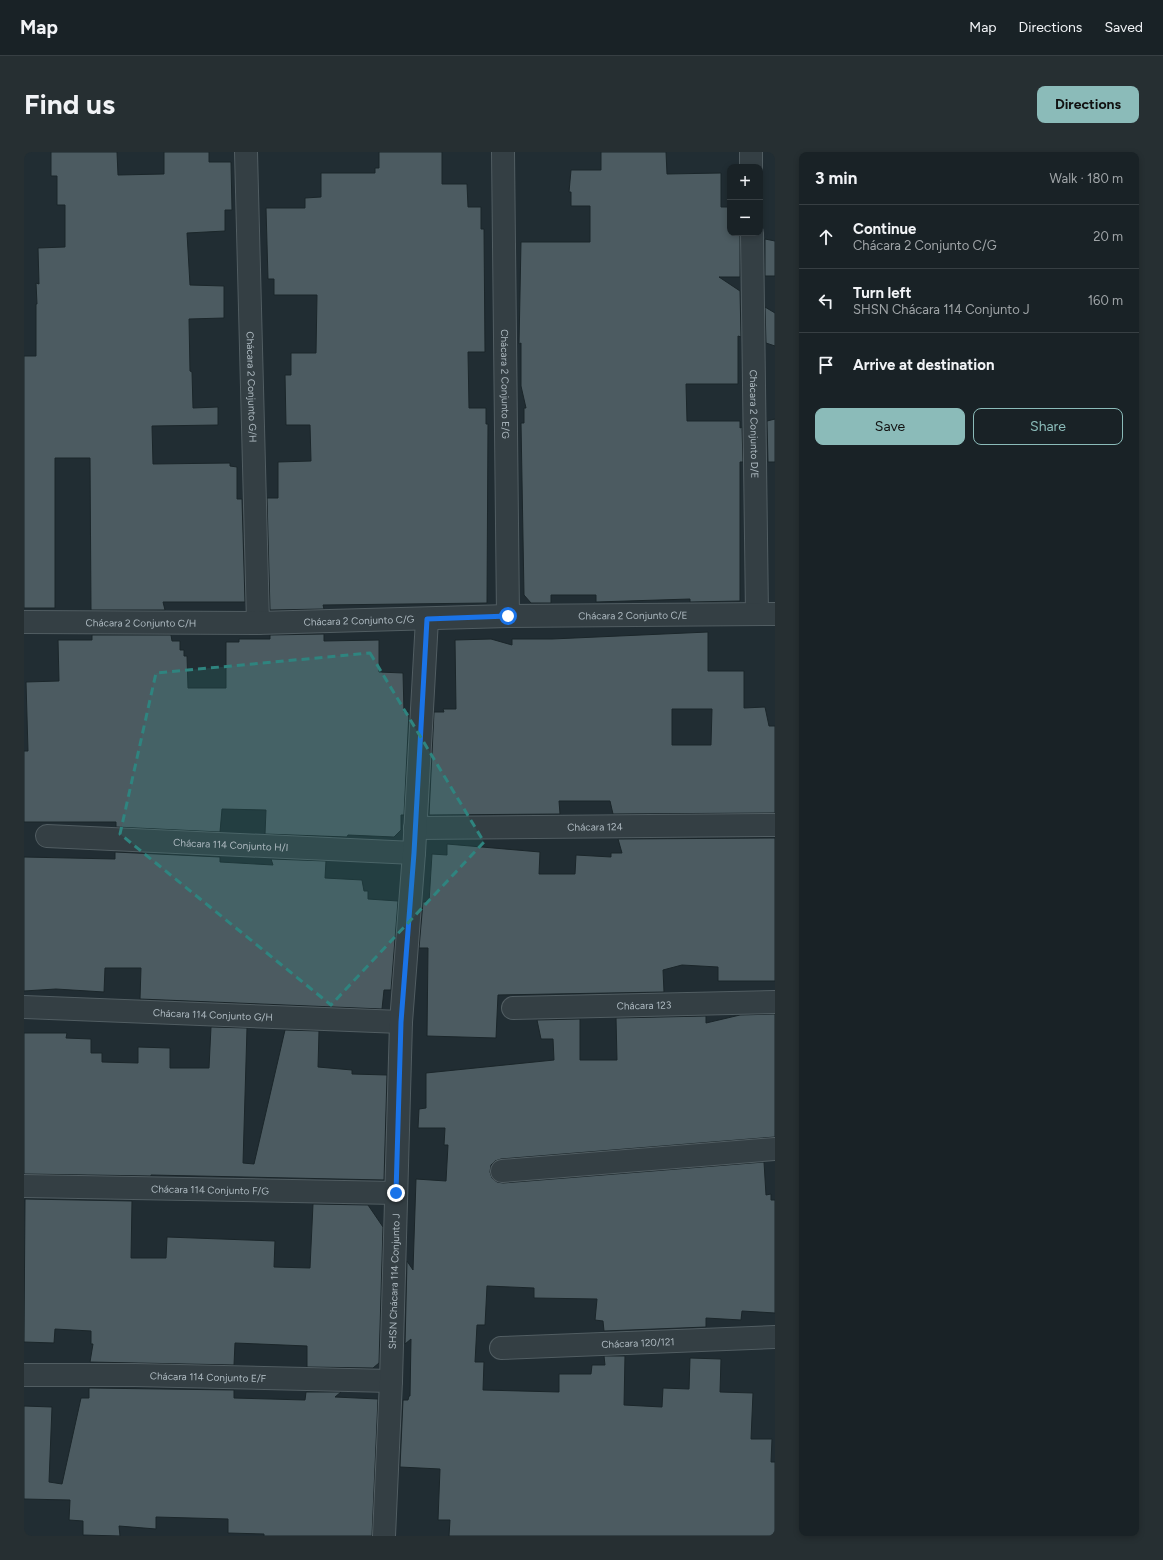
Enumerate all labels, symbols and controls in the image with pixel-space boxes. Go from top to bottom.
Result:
text: Map [20,16,58,39]
text: Map [969,19,997,36]
text: Directions [1019,19,1082,36]
text: Saved [1104,19,1143,36]
button: Directions [1037,86,1139,123]
text: Find us [24,87,115,121]
map controls [727,164,763,236]
button: + [727,164,763,200]
text: 3 min [815,168,857,188]
text: Walk · 180 m [1050,171,1123,186]
button: − [727,200,763,236]
text: Continue [853,220,916,238]
icon: ahead [815,226,837,248]
text: 20 m [1093,229,1123,244]
text: Chácara 2 Conjunto C/G [853,238,997,253]
text: Turn left [853,284,911,302]
icon: left [815,290,837,312]
text: 160 m [1088,293,1123,308]
text: SHSN Chácara 114 Conjunto J [853,302,1030,317]
street label: Chácara 2 Conjunto E/G [498,329,512,439]
street label: Chácara 2 Conjunto G/H [244,331,259,443]
icon: arrive [815,354,837,376]
text: Arrive at destination [853,356,994,374]
street label: Chácara 2 Conjunto D/E [747,370,761,479]
button: Save [815,408,965,445]
button: Share [973,408,1123,445]
route start [499,607,517,625]
street label: Chácara 2 Conjunto C/E [578,609,688,622]
street label: Chácara 2 Conjunto C/G [303,613,415,629]
street label: Chácara 2 Conjunto C/H [86,616,196,630]
street label: Chácara 124 [567,820,623,834]
street label: Chácara 114 Conjunto H/I [173,836,289,854]
street label: Chácara 123 [617,998,671,1013]
street label: Chácara 114 Conjunto G/H [153,1006,273,1024]
street label: Chácara 114 Conjunto F/G [151,1182,269,1198]
route end [387,1184,405,1202]
street label: SHSN Chácara 114 Conjunto J [386,1213,403,1349]
street label: Chácara 120/121 [601,1335,675,1351]
street label: Chácara 114 Conjunto E/F [150,1369,267,1385]

